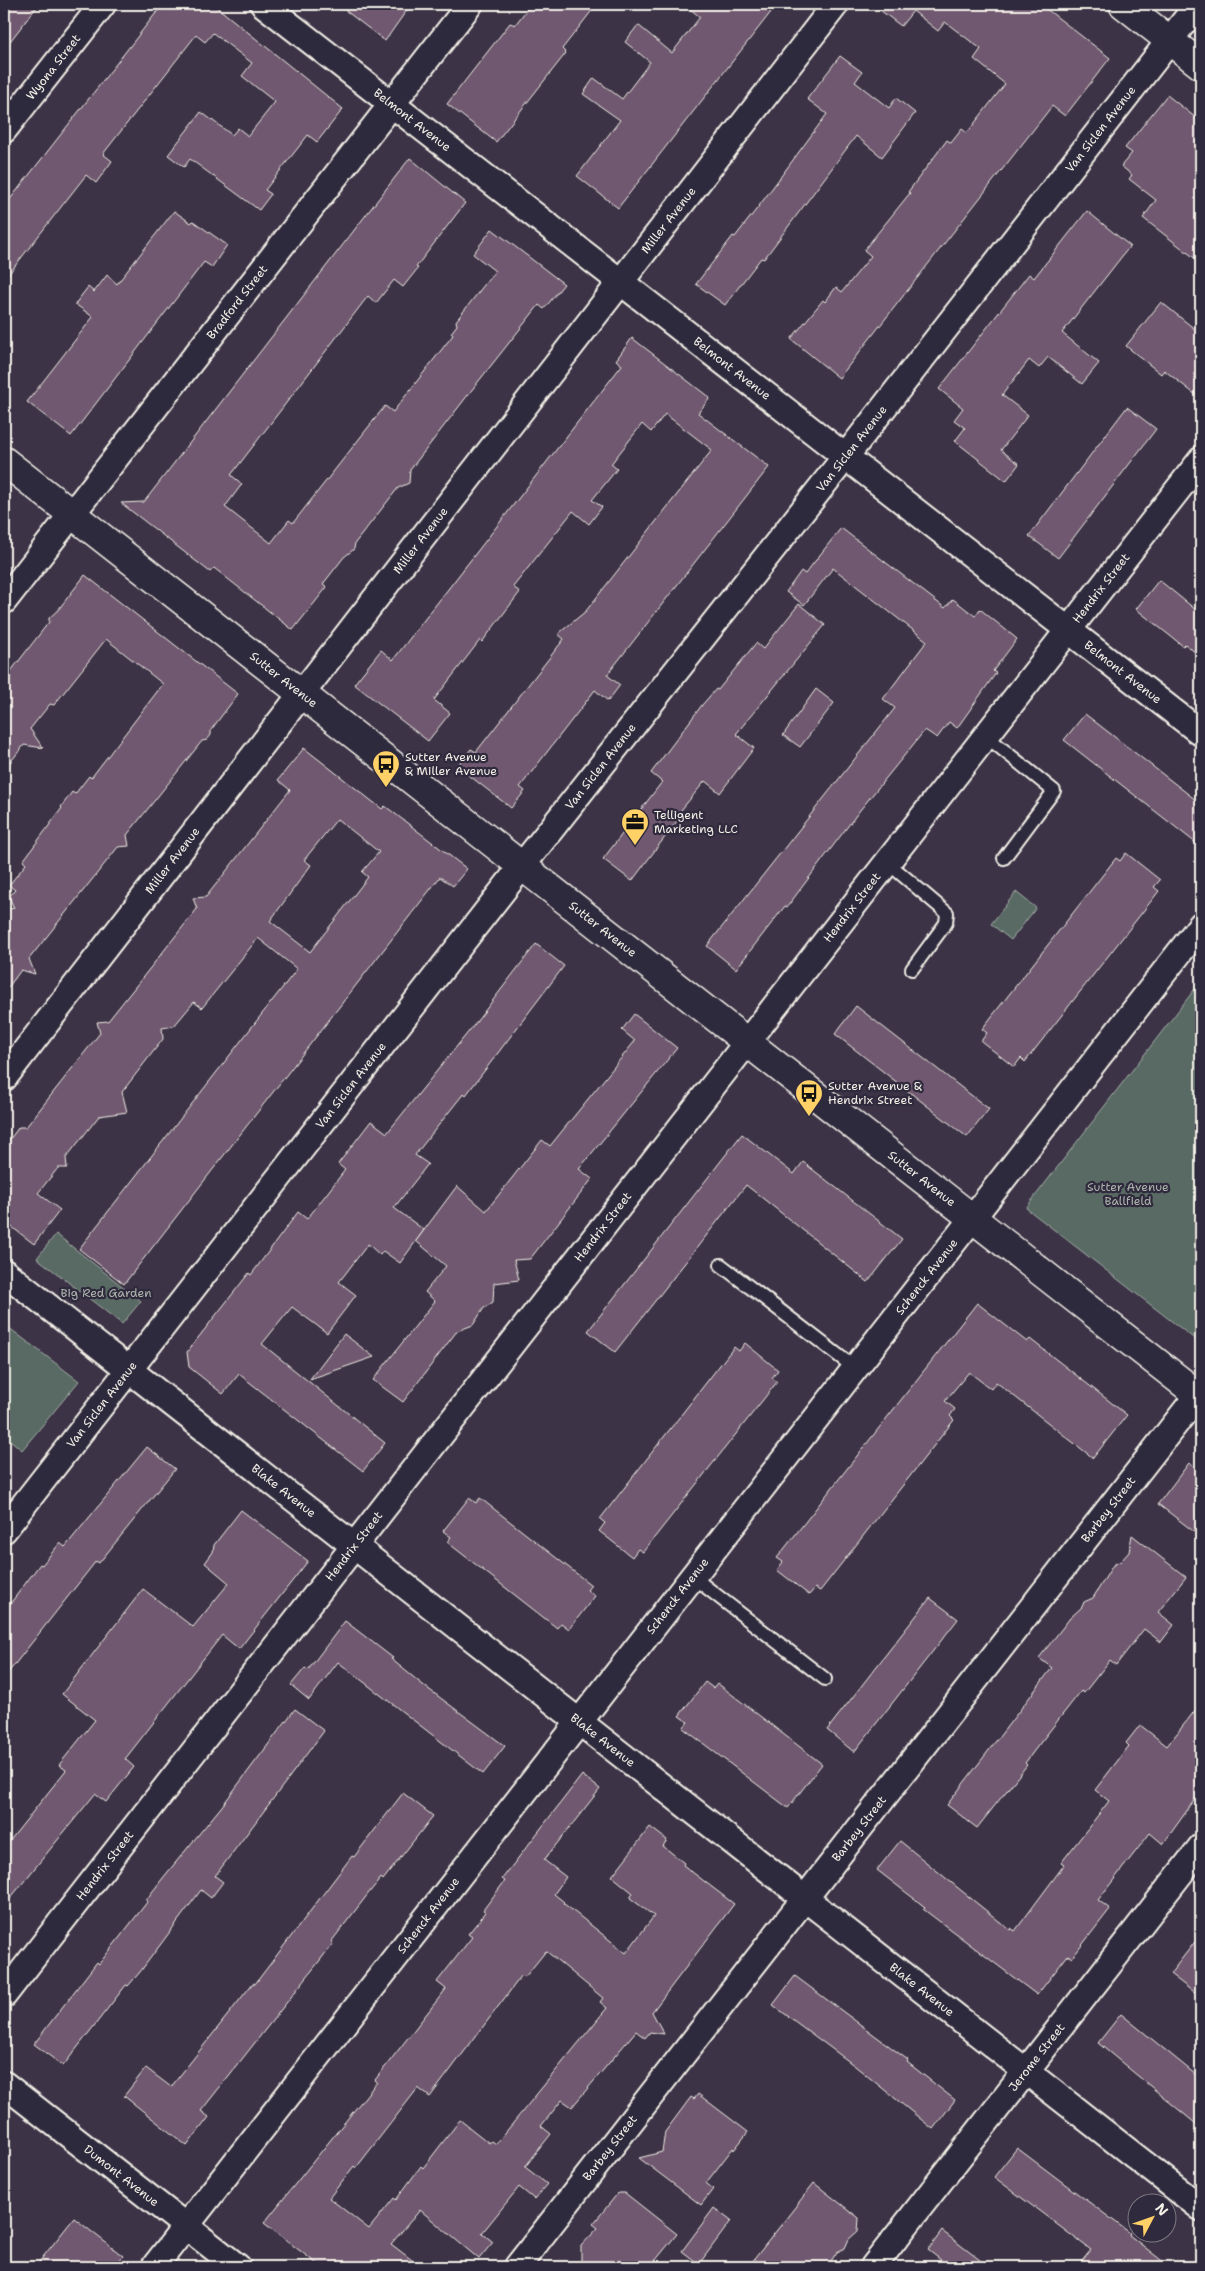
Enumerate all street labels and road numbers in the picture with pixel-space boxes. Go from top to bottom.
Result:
street label: Wyona Street [23,31,84,103]
street label: Van Siclen Avenue [1062,82,1139,176]
street label: Belmont Avenue [370,85,454,155]
street label: Miller Avenue [637,183,700,257]
street label: Bradford Street [203,262,271,343]
street label: Belmont Avenue [690,333,774,404]
street label: Van Siclen Avenue [813,402,891,495]
street label: Miller Avenue [389,503,452,577]
street label: Hendrix Street [1069,550,1133,626]
street label: Belmont Avenue [1081,637,1165,707]
street label: Sutter Avenue [246,648,321,711]
street label: Van Siclen Avenue [562,720,640,813]
street label: Miller Avenue [141,824,204,897]
street label: Hendrix Street [820,869,884,946]
street label: Sutter Avenue [566,898,640,961]
street label: Van Siclen Avenue [312,1039,390,1132]
street label: Sutter Avenue [885,1147,959,1210]
street label: Hendrix Street [571,1189,635,1265]
street label: Schenck Avenue [892,1235,962,1318]
street label: Van Siclen Avenue [63,1358,141,1451]
street label: Blake Avenue [248,1460,320,1521]
street label: Barbey Street [1078,1473,1139,1546]
street label: Hendrix Street [322,1508,386,1585]
street label: Schenck Avenue [643,1554,712,1638]
street label: Blake Avenue [567,1710,639,1771]
street label: Barbey Street [828,1792,890,1865]
street label: Hendrix Street [73,1827,137,1904]
street label: Schenck Avenue [393,1874,463,1957]
street label: Blake Avenue [886,1959,958,2020]
street label: Jerome Street [1005,2020,1068,2095]
street label: Barbey Street [579,2112,641,2184]
street label: Dumont Avenue [80,2141,162,2210]

